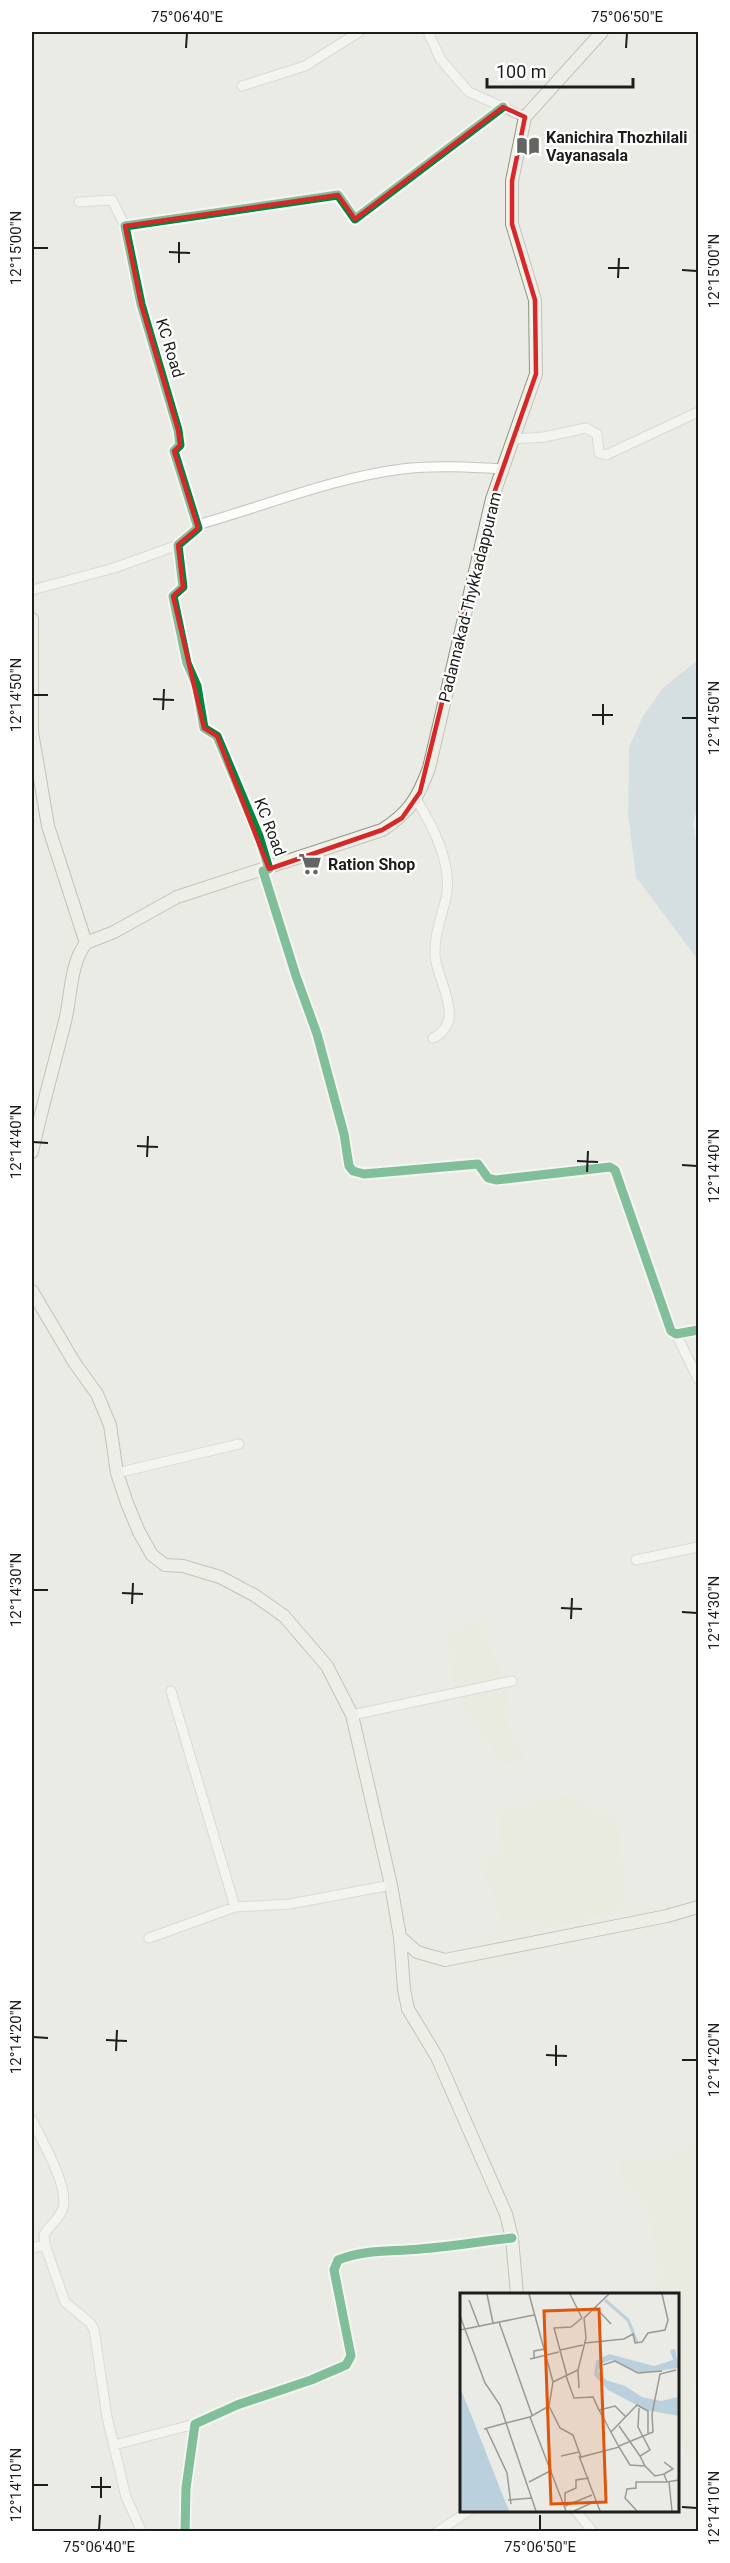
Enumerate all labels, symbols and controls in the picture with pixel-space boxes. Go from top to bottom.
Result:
text: 75°06'40"E [151,8,224,26]
text: 75°06'50"E [591,8,664,26]
scale bar [487,51,632,89]
text: 100 m [496,61,547,82]
place label: Kanichira Thozhilali Vayanasala [546,128,688,165]
library icon: Kanichira Thozhilali Vayanasala [515,133,541,159]
text: 12°15'00"N [7,211,25,285]
text: 12°15'00"N [705,234,723,308]
street label: KC Road [152,316,188,380]
street label: Padannakad-Thykkadappuram [435,490,505,704]
text: 12°14'50"N [7,658,25,732]
text: 12°14'50"N [705,681,723,755]
street label: KC Road [250,795,290,859]
supermarket icon: Ration Shop [297,851,323,877]
place label: Ration Shop [328,855,415,874]
text: 12°14'40"N [7,1105,25,1179]
text: 12°14'40"N [705,1129,723,1203]
text: 12°14'30"N [7,1553,25,1627]
text: 12°14'30"N [705,1576,723,1650]
text: 12°14'20"N [7,2000,25,2074]
text: 12°14'20"N [705,2023,723,2097]
inset map [460,2293,679,2512]
text: 12°14'10"N [7,2448,25,2522]
text: 12°14'10"N [705,2471,723,2545]
text: 75°06'40"E [63,2538,136,2556]
text: 75°06'50"E [504,2538,577,2556]

